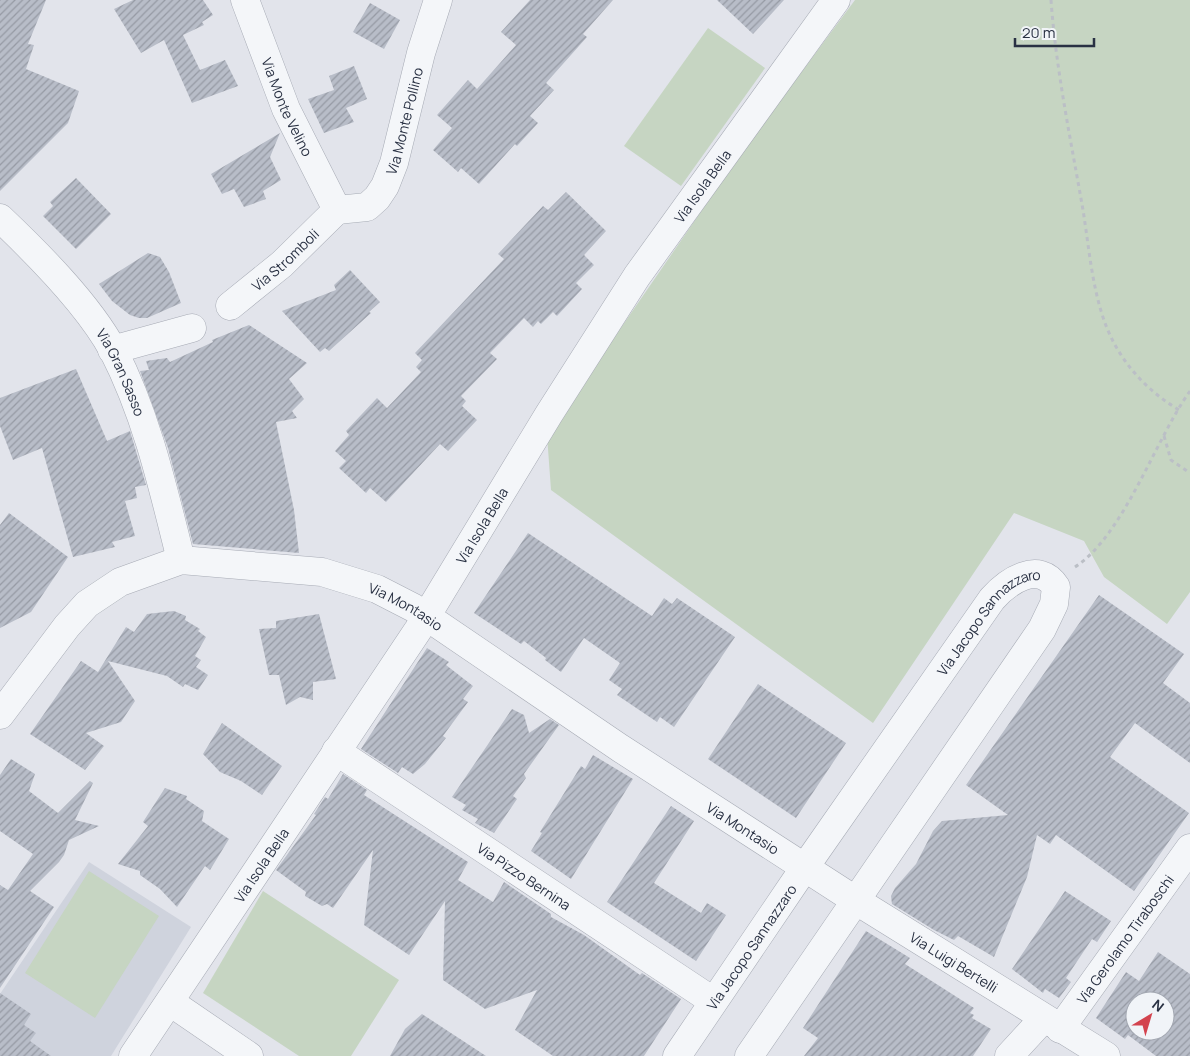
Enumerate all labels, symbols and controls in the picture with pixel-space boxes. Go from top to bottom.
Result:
scale bar [1015,15,1094,47]
text: 20 m [1022,22,1055,43]
street label: Via Monte Velino [258,55,318,159]
street label: Via Monte Pollino [381,65,427,177]
street label: Via Isola Bella [669,145,735,226]
street label: Via Stromboli [247,224,322,295]
street label: Via Gran Sasso [93,324,150,419]
street label: Via Isola Bella [451,484,512,567]
street label: Via Jacopo Sannazzaro [932,564,1042,679]
street label: Via Montasio [366,578,447,634]
street label: Via Montasio [703,797,783,858]
street label: Via Isola Bella [229,824,293,906]
street label: Via Pizzo Bernina [474,838,575,914]
street label: Via Gerolamo Tiraboschi [1072,870,1178,1007]
street label: Via Jacopo Sannazzaro [702,880,800,1013]
street label: Via Luigi Bertelli [907,927,1002,996]
north arrow [1125,991,1175,1041]
text: N [1148,995,1168,1016]

